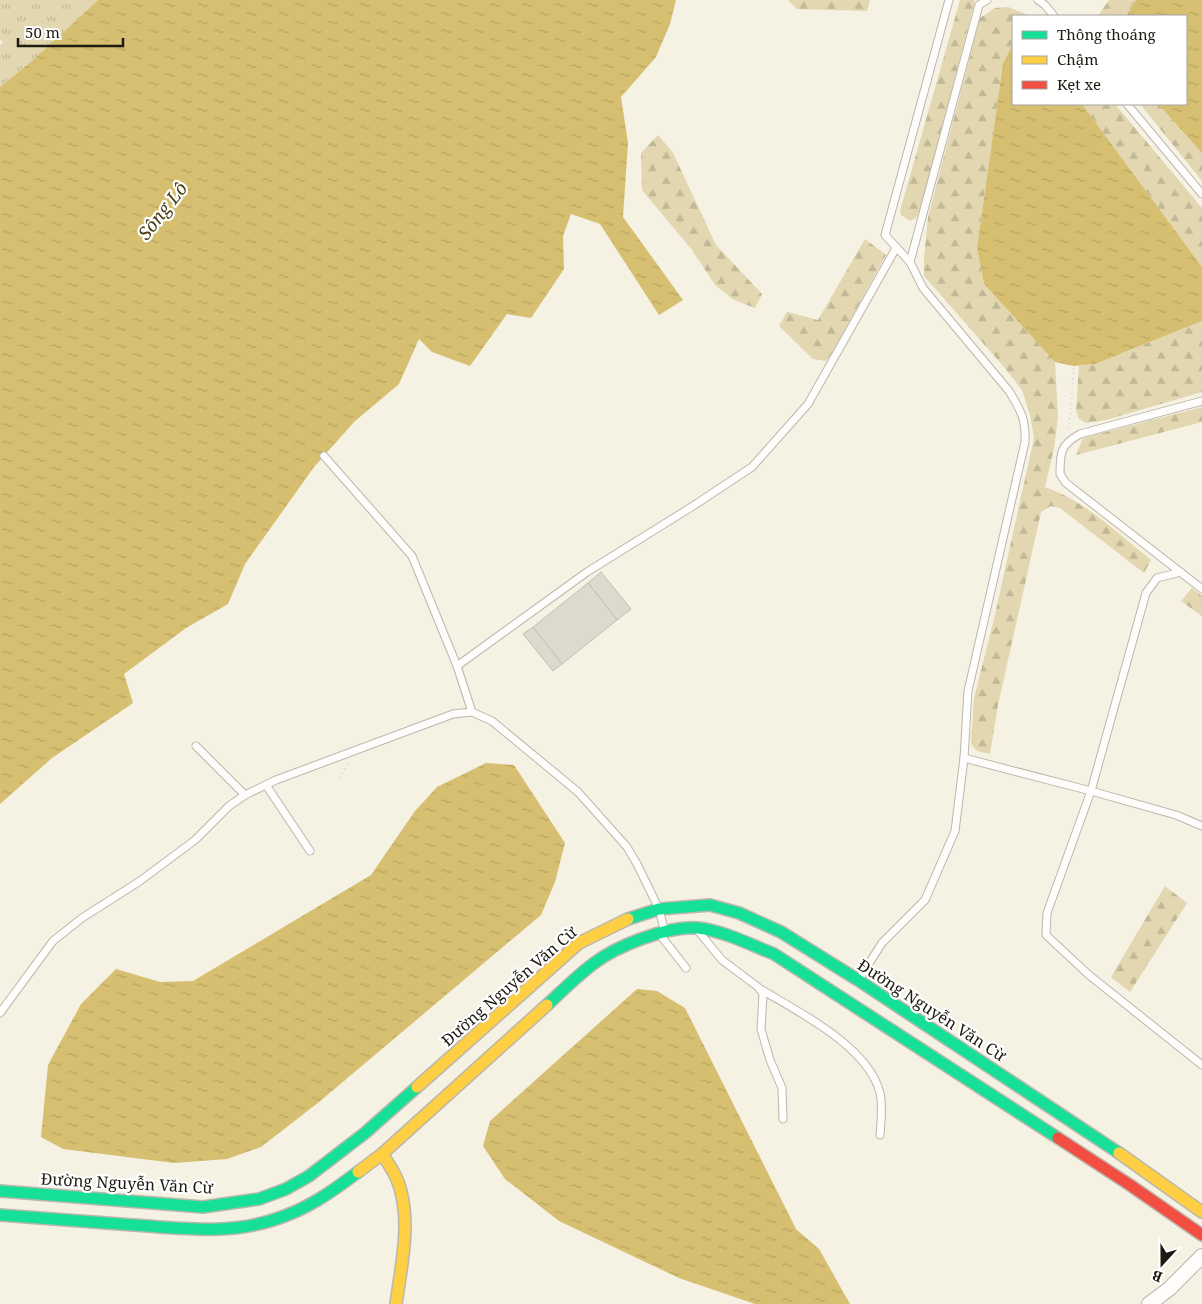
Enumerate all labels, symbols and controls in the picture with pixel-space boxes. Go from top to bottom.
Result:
scale bar [18,15,122,47]
legend [1012,15,1187,105]
text: 50 m [25,22,60,42]
text: Thông thoáng [1057,24,1156,44]
text: Chậm [1057,49,1098,69]
text: Kẹt xe [1057,74,1101,94]
water label: Sông Lô [132,177,192,244]
street label: Đường Nguyễn Văn Cừ [437,920,582,1051]
street label: Đường Nguyễn Văn Cừ [854,954,1011,1067]
street label: Đường Nguyễn Văn Cừ [40,1167,215,1199]
north arrow [1137,1239,1187,1289]
text: B [1149,1266,1165,1287]

